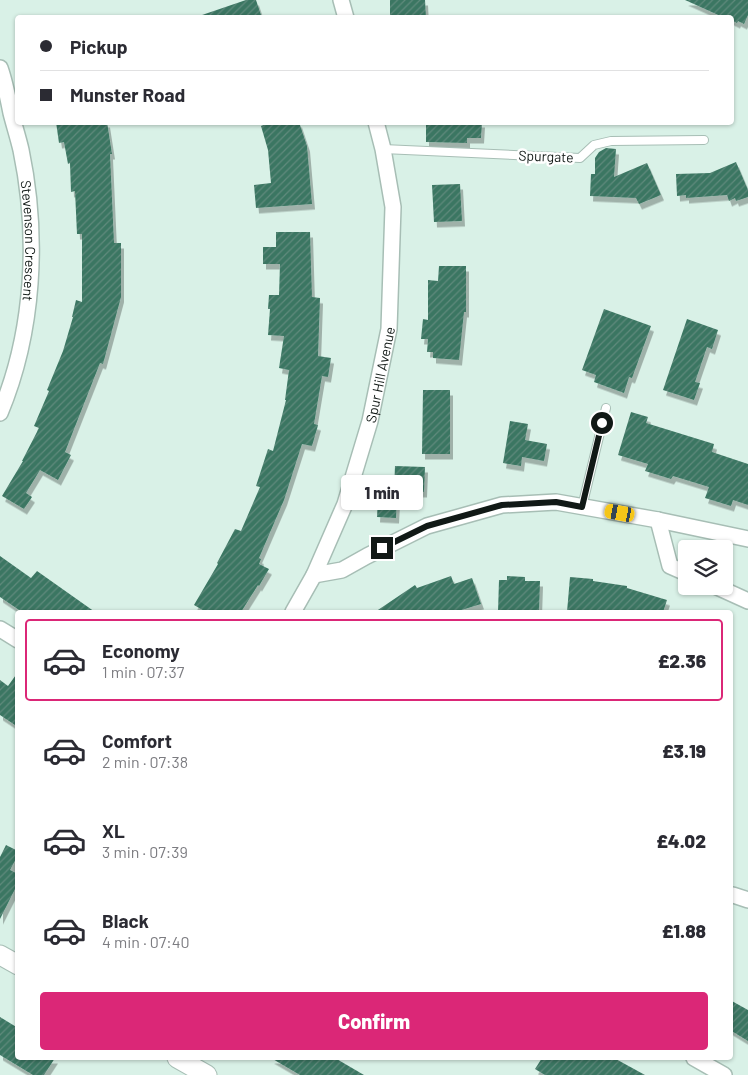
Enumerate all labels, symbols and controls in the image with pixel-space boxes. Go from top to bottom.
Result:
text: Pickup [70,35,128,58]
text: Munster Road [70,83,185,106]
street label: Spurgate [518,147,574,165]
street label: Stevenson Crescent [18,179,40,302]
street label: Spur Hill Avenue [361,325,398,424]
route start [591,412,613,434]
callout: 1 min [341,476,423,510]
text: 1 min [364,483,400,502]
car [603,503,636,523]
route end [371,537,393,559]
map controls [678,540,733,595]
button: layers [678,540,733,595]
icon: car [42,638,87,683]
text: Economy [102,639,180,662]
text: £2.36 [658,649,706,672]
text: 1 min · 07:37 [102,662,184,681]
icon: car [42,728,87,773]
text: Comfort [102,729,172,752]
text: £3.19 [662,739,706,762]
text: 2 min · 07:38 [102,752,188,771]
icon: car [42,818,87,863]
text: XL [102,819,125,842]
text: £4.02 [656,829,706,852]
text: 3 min · 07:39 [102,842,188,861]
icon: car [42,908,87,953]
text: Black [102,909,149,932]
text: £1.88 [662,919,706,942]
text: 4 min · 07:40 [102,932,190,951]
button: Confirm [40,992,708,1050]

